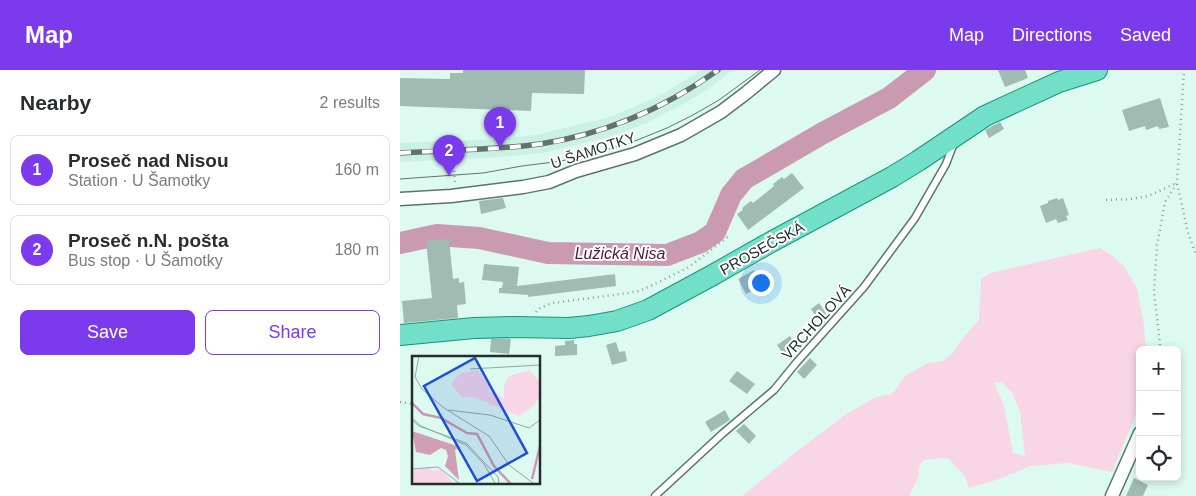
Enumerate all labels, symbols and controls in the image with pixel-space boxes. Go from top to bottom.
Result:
text: Map [25,21,73,48]
text: Map [949,25,984,45]
text: Directions [1012,25,1092,45]
text: Saved [1120,25,1171,45]
text: Nearby [20,91,91,114]
text: 2 results [320,94,380,111]
pin: 1 [484,107,516,148]
street label: U ŠAMOTKY [548,128,638,172]
pin: 2 [433,135,465,176]
text: Proseč nad Nisou [68,150,229,171]
text: 1 [33,161,41,178]
text: 160 m [335,161,379,178]
text: Station · U Šamotky [68,172,210,189]
street label: PROSEČSKÁ [717,218,807,278]
text: Proseč n.N. pošta [68,230,229,251]
text: 2 [33,241,41,258]
text: 180 m [335,241,379,258]
water label: Lužická Nisa [575,245,665,262]
text: Bus stop · U Šamotky [68,252,223,269]
your location [748,270,774,296]
street label: VRCHOLOVÁ [778,281,854,363]
button: Save [20,310,195,355]
button: Share [205,310,380,355]
map controls [1136,346,1181,481]
button: + [1136,346,1181,391]
inset map [412,356,540,484]
button: − [1136,391,1181,436]
button: locate [1136,436,1181,481]

